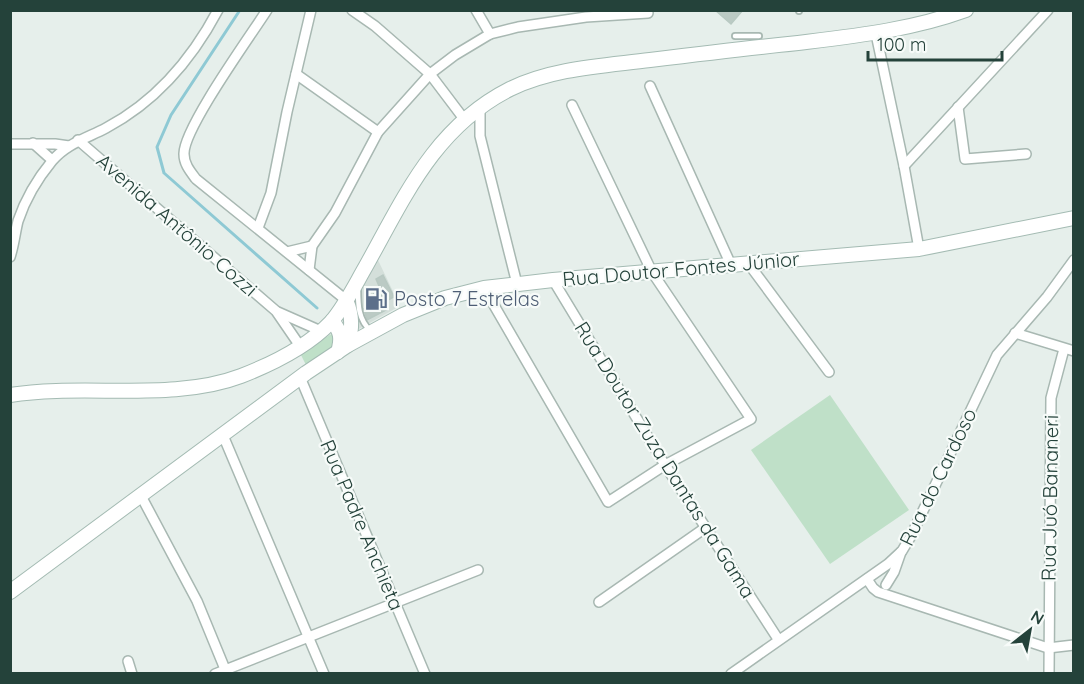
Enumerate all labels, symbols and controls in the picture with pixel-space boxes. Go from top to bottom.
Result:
scale bar [868,24,1002,62]
text: 100 m [877,33,926,56]
street label: Avenida Antônio Cozzi [92,148,263,301]
street label: Rua Doutor Fontes Júnior [561,246,801,291]
fuel station icon: Posto 7 Estrelas [363,286,389,312]
place label: Posto 7 Estrelas [394,286,539,311]
street label: Rua Doutor Zuza Dantas da Gama [570,317,761,603]
street label: Rua do Cardoso [893,404,982,550]
street label: Rua Juó Bananeri [1036,415,1063,581]
street label: Rua Padre Anchieta [315,436,410,614]
north arrow [1000,600,1060,660]
text: N [1028,606,1048,629]

